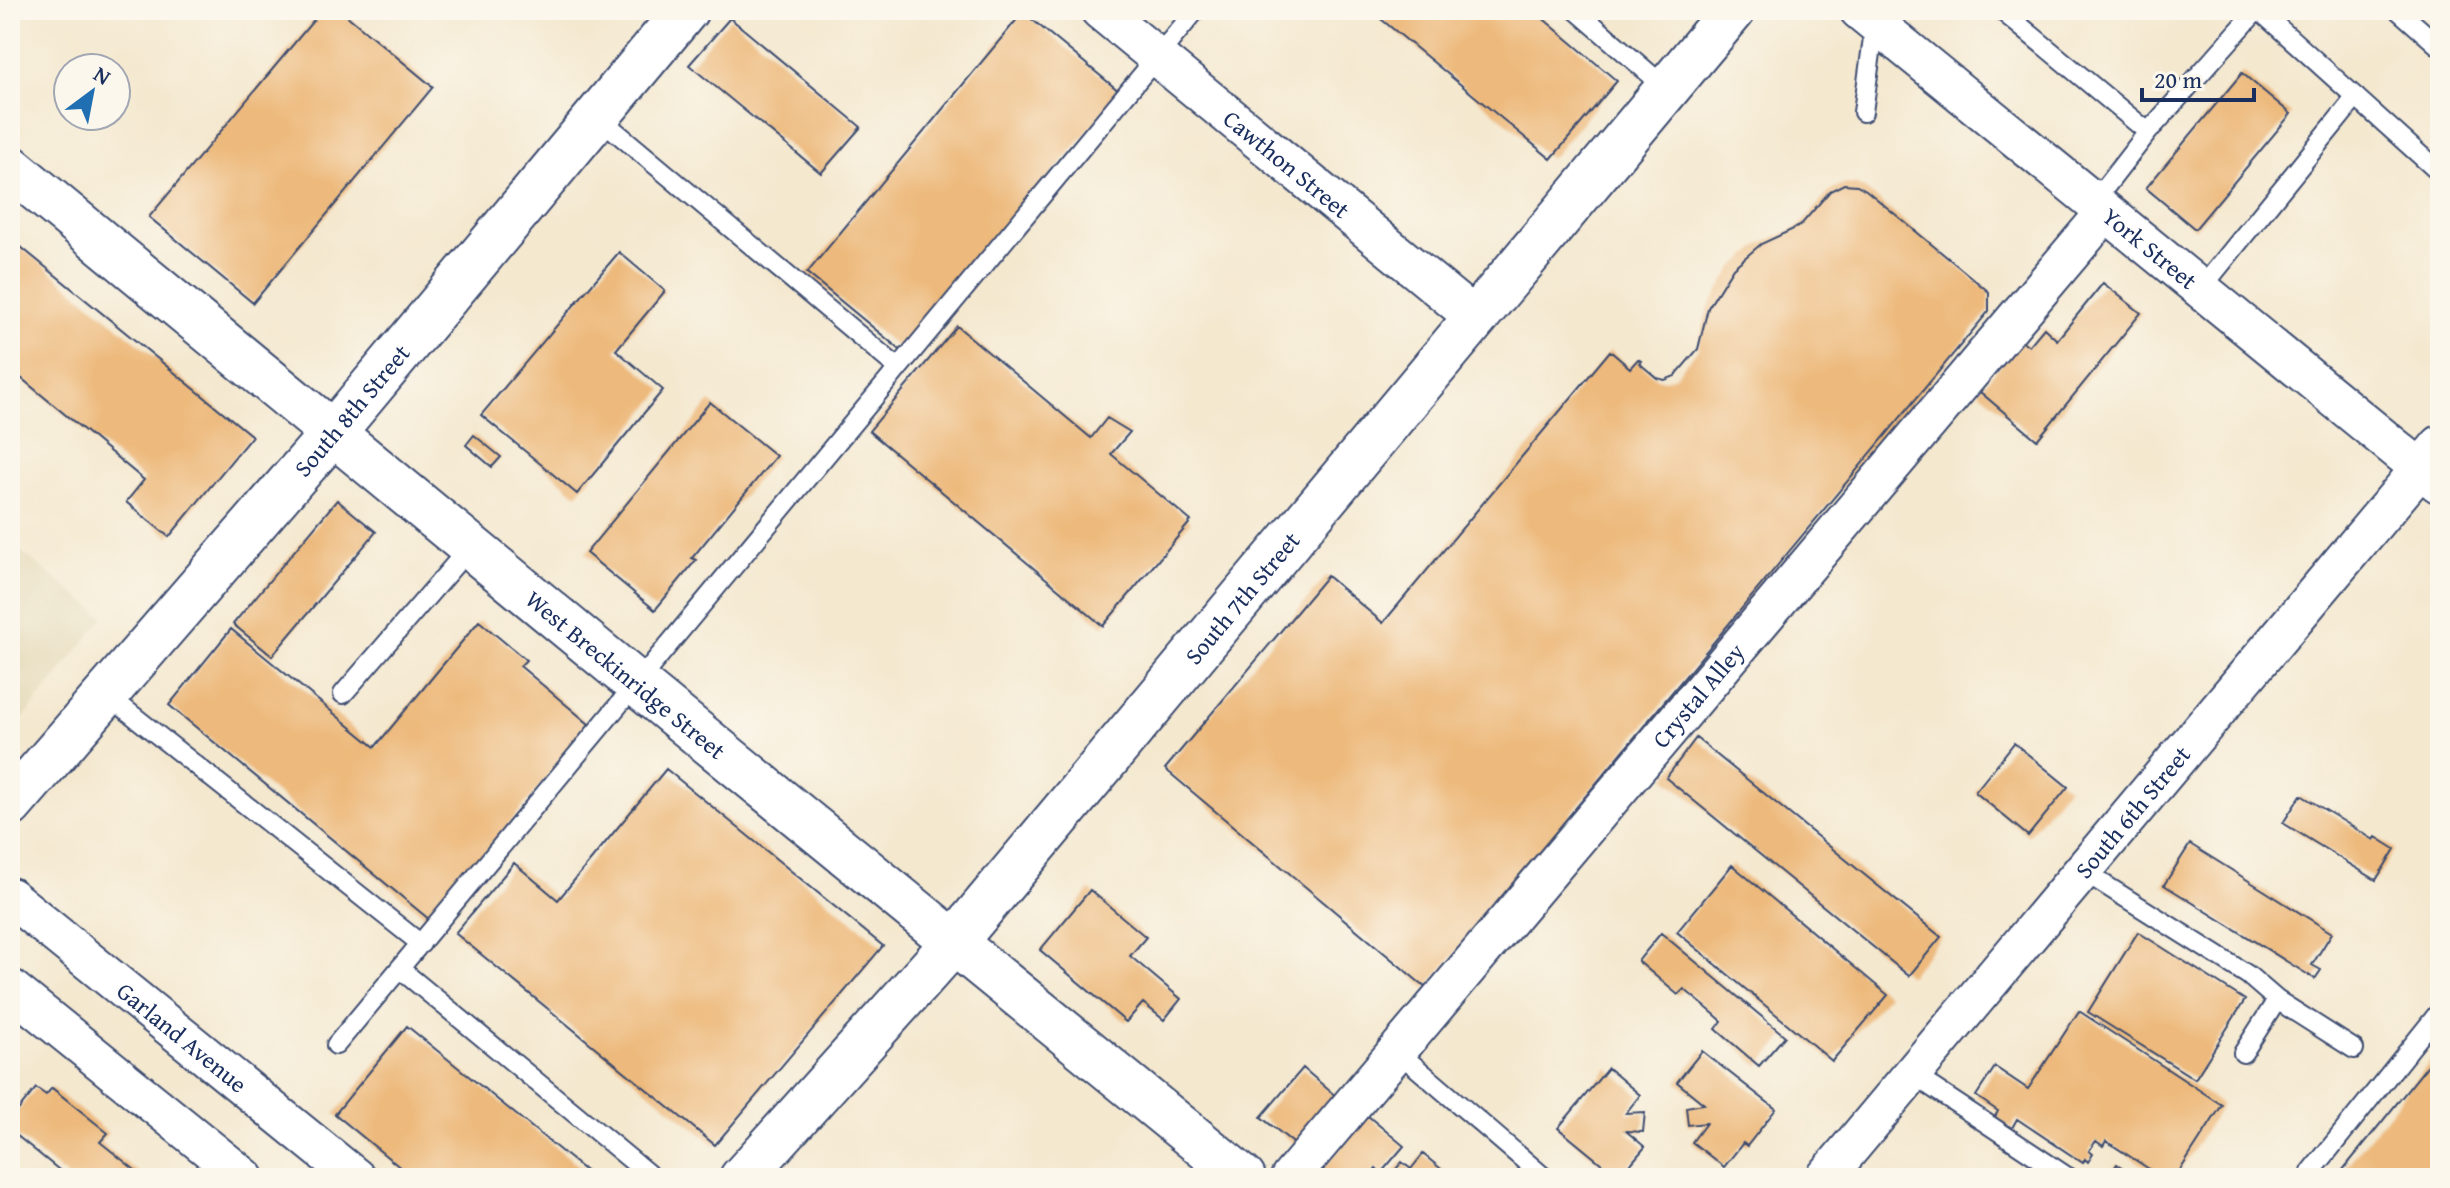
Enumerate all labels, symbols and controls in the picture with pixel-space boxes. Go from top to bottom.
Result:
north arrow [52,52,132,132]
scale bar [2142,52,2254,102]
text: N [88,58,118,93]
text: 20 m [2154,62,2202,97]
street label: Cawthon Street [1216,101,1358,227]
street label: York Street [2095,198,2206,298]
street label: South 8th Street [285,336,418,484]
street label: South 7th Street [1176,523,1308,672]
street label: West Breckinridge Street [518,582,734,767]
street label: Crystal Alley [1643,635,1752,755]
street label: South 6th Street [2066,737,2199,886]
street label: Garland Avenue [110,973,255,1101]

